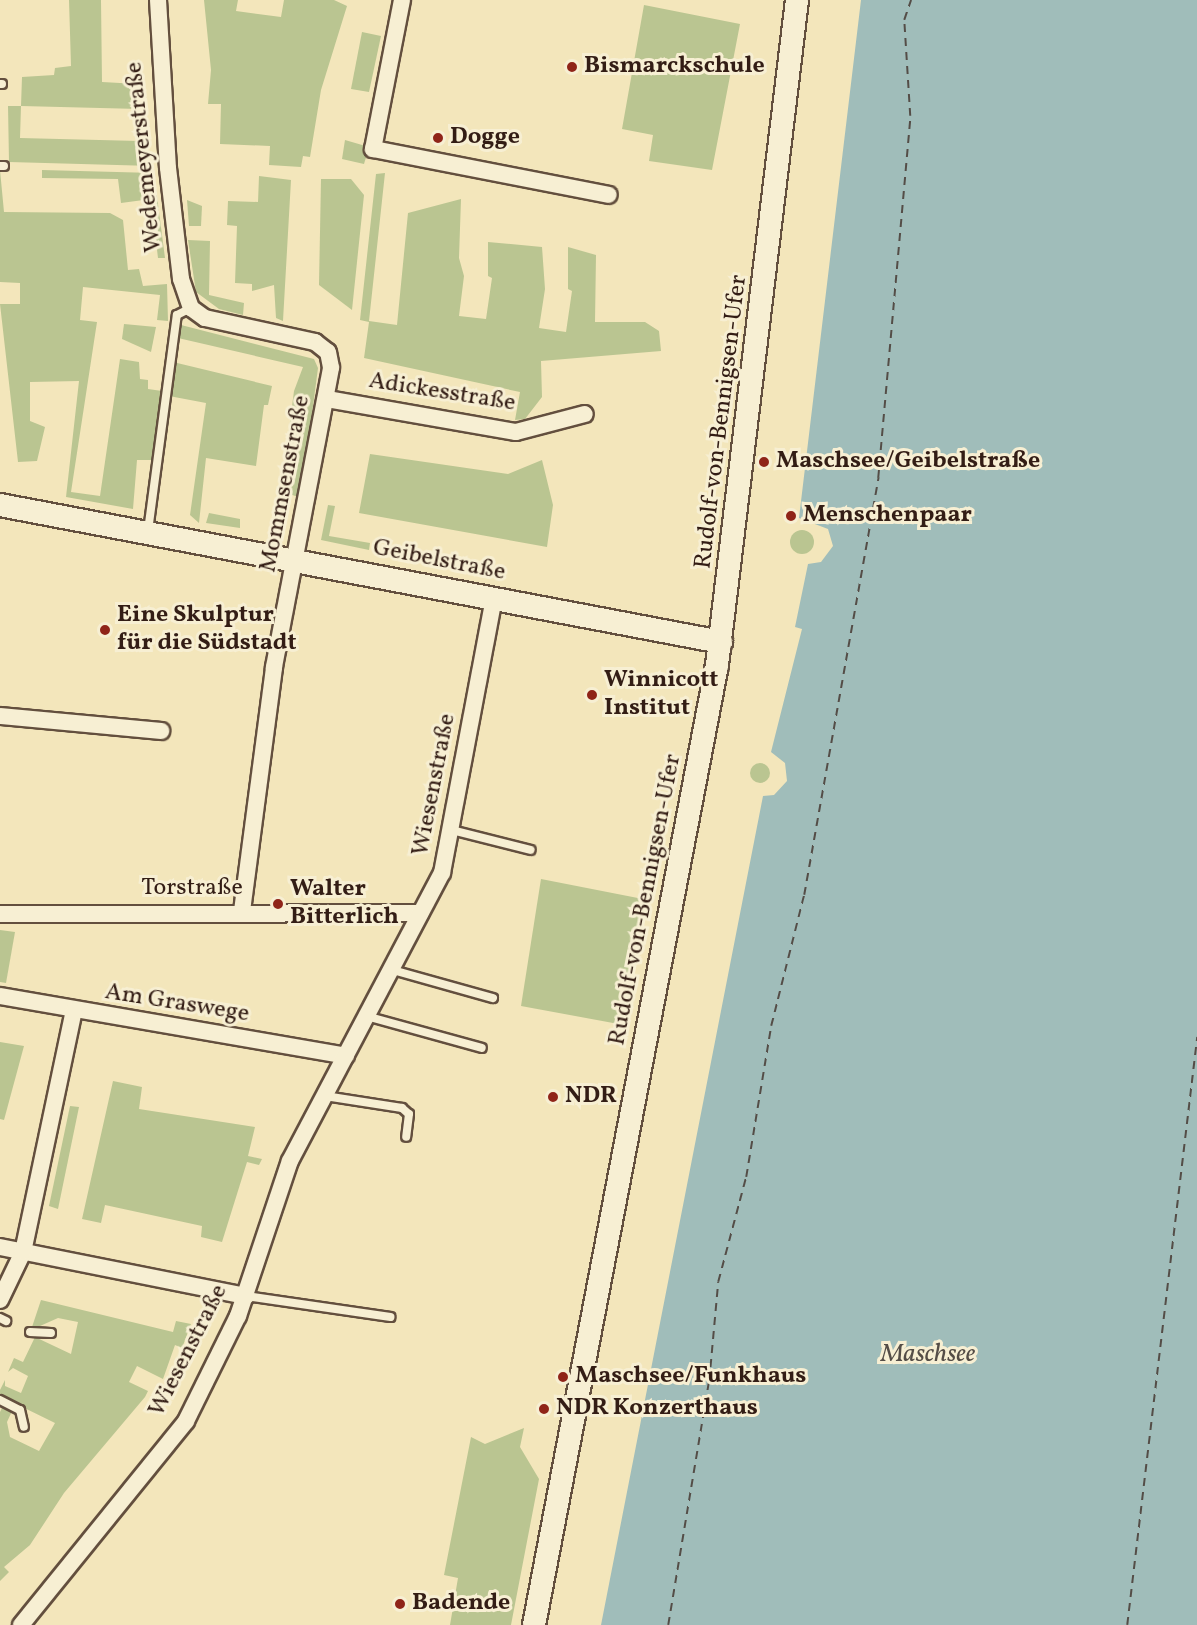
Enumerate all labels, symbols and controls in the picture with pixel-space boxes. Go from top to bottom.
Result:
place label: Bismarckschule [584,53,765,81]
street label: Wedemeyerstraße [121,60,169,254]
marker: Bismarckschule [565,60,579,74]
place label: Dogge [450,124,520,152]
marker: Dogge [431,131,445,145]
street label: Rudolf-von-Bennigsen-Ufer [690,273,754,571]
street label: Adickesstraße [367,367,517,419]
street label: Mommsenstraße [255,393,317,575]
place label: Maschsee/Geibelstraße [776,448,1040,476]
marker: Maschsee/Geibelstraße [757,455,771,469]
place label: Menschenpaar [803,502,972,530]
marker: Menschenpaar [784,509,798,523]
street label: Geibelstraße [370,534,508,588]
place label: Eine Skulptur für die Südstadt [117,602,296,658]
marker: Eine Skulptur für die Südstadt [98,623,112,637]
place label: Winnicott Institut [604,667,718,723]
marker: Winnicott Institut [585,688,599,702]
street label: Wiesenstraße [407,711,463,859]
street label: Rudolf-von-Bennigsen-Ufer [604,752,688,1048]
street label: Torstraße [141,875,243,903]
place label: Walter Bitterlich [290,876,399,932]
marker: Walter Bitterlich [271,897,285,911]
street label: Am Graswege [103,978,251,1030]
place label: NDR [565,1083,617,1111]
marker: NDR [546,1090,560,1104]
street label: Wiesenstraße [143,1280,235,1422]
water label: Maschsee [881,1339,975,1371]
place label: Maschsee/Funkhaus [575,1363,806,1391]
marker: Maschsee/Funkhaus [556,1370,570,1384]
place label: NDR Konzerthaus [556,1395,758,1423]
marker: NDR Konzerthaus [537,1402,551,1416]
place label: Badende [412,1590,510,1618]
marker: Badende [393,1597,407,1611]

